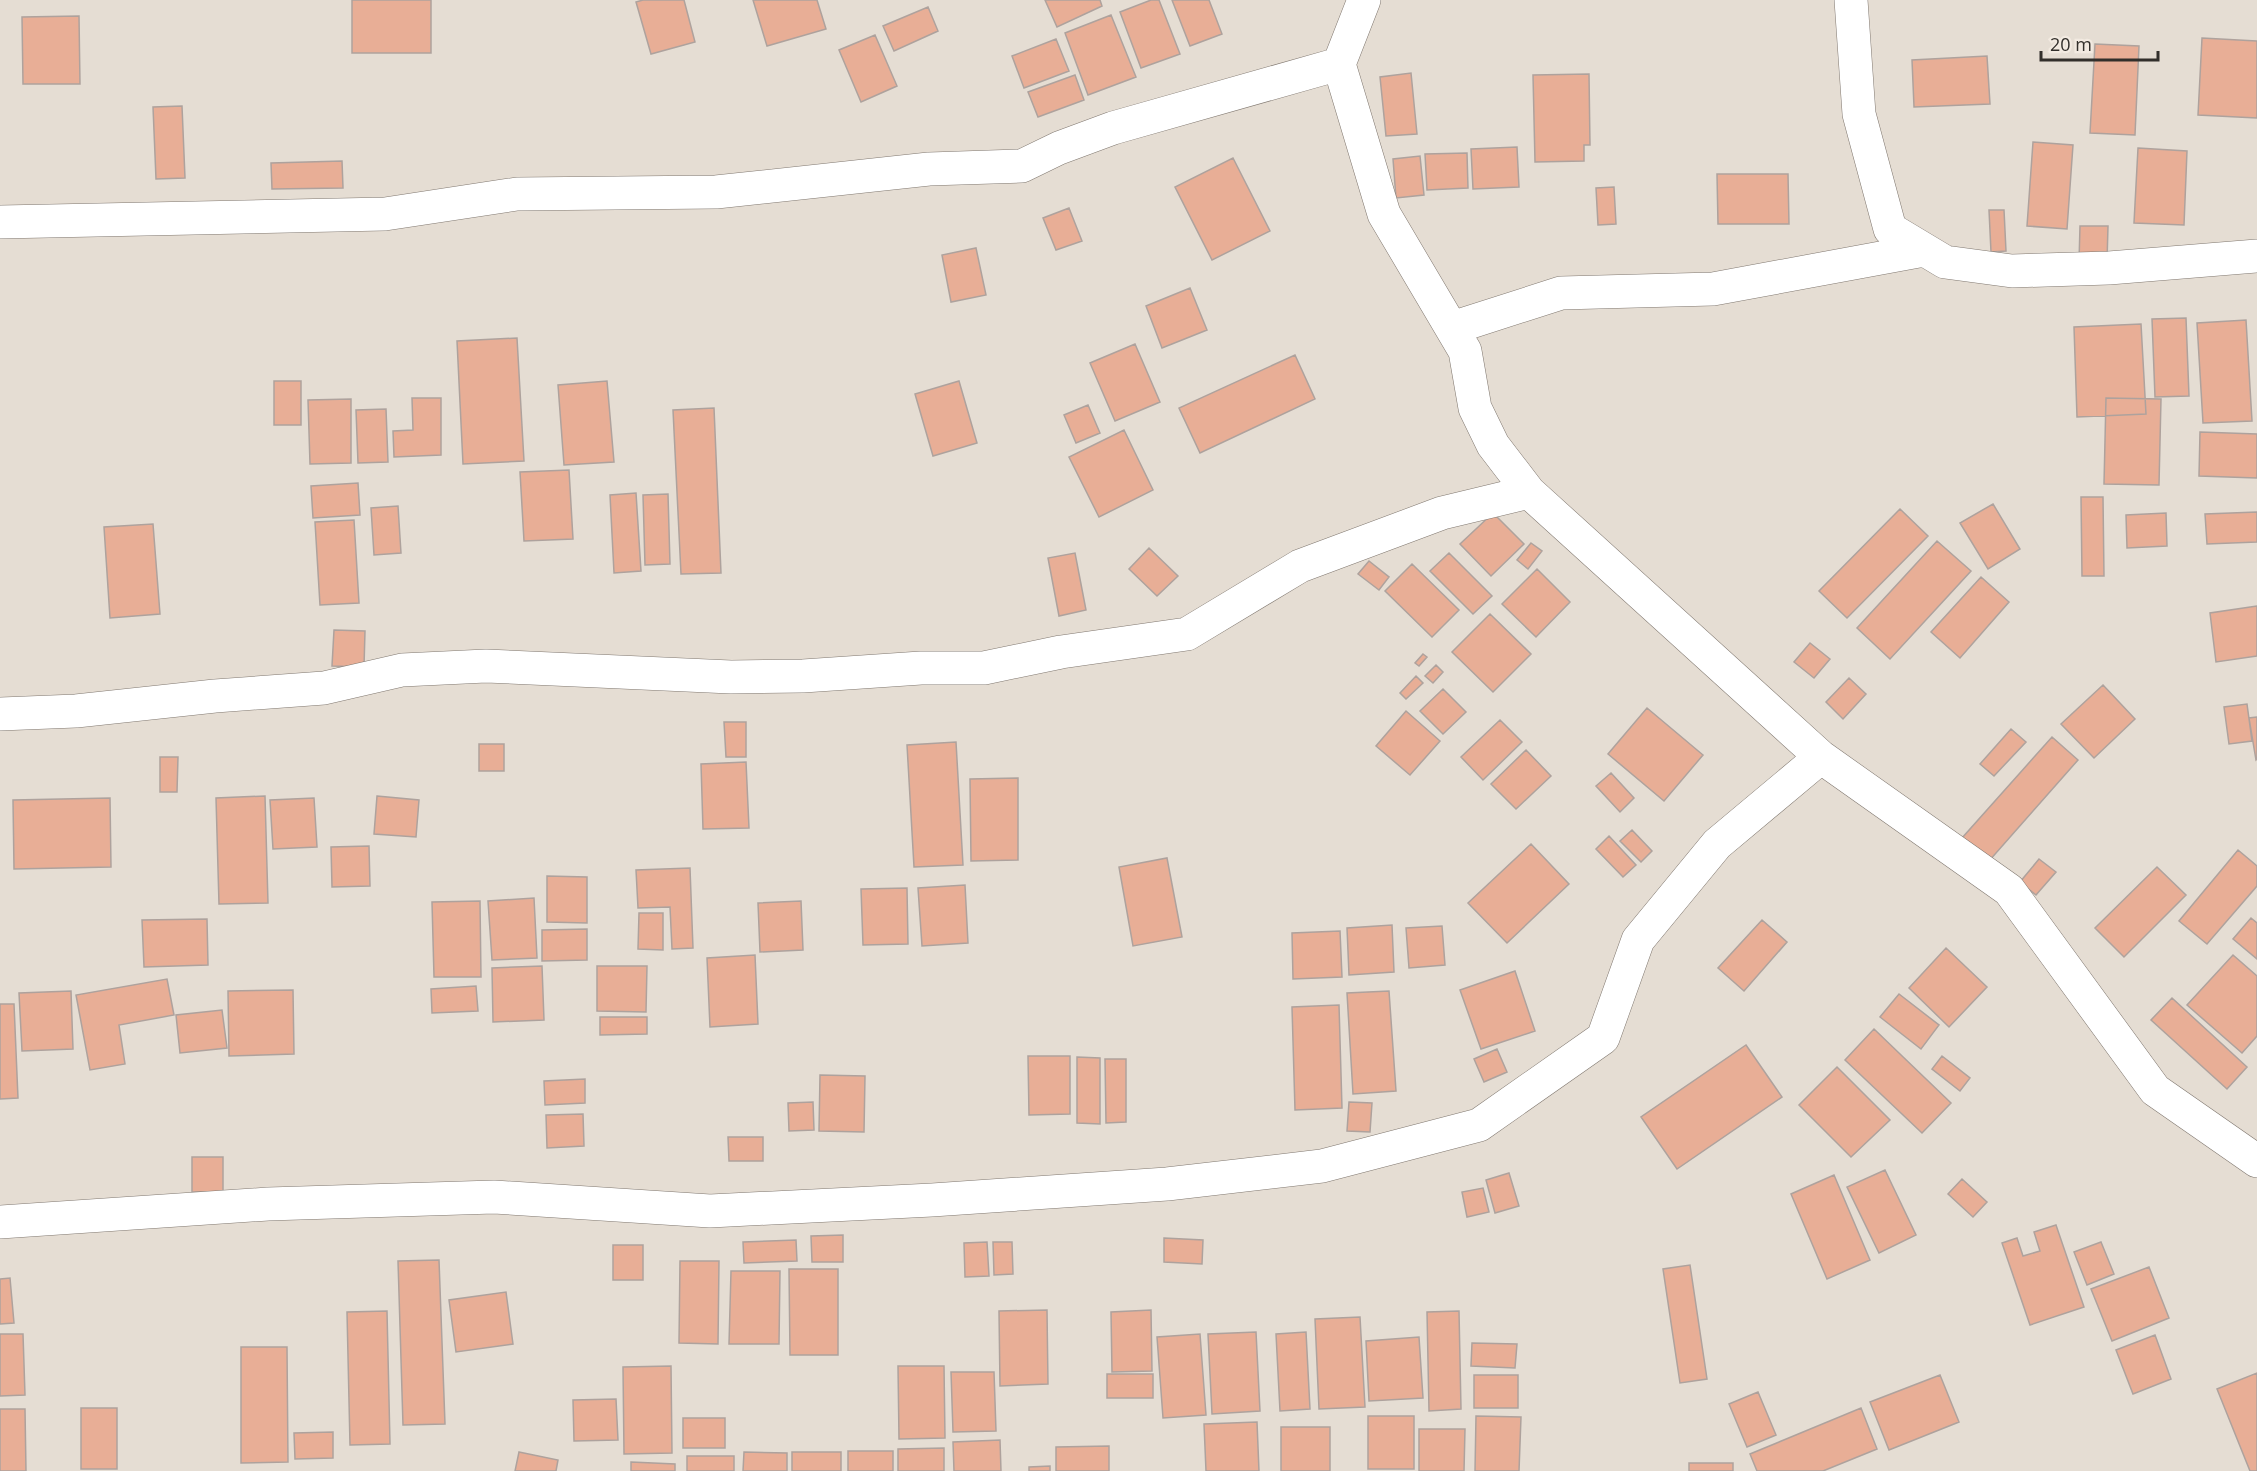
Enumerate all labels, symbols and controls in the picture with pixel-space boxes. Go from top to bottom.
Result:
scale bar [2041,24,2158,62]
text: 20 m [2050,32,2092,56]

